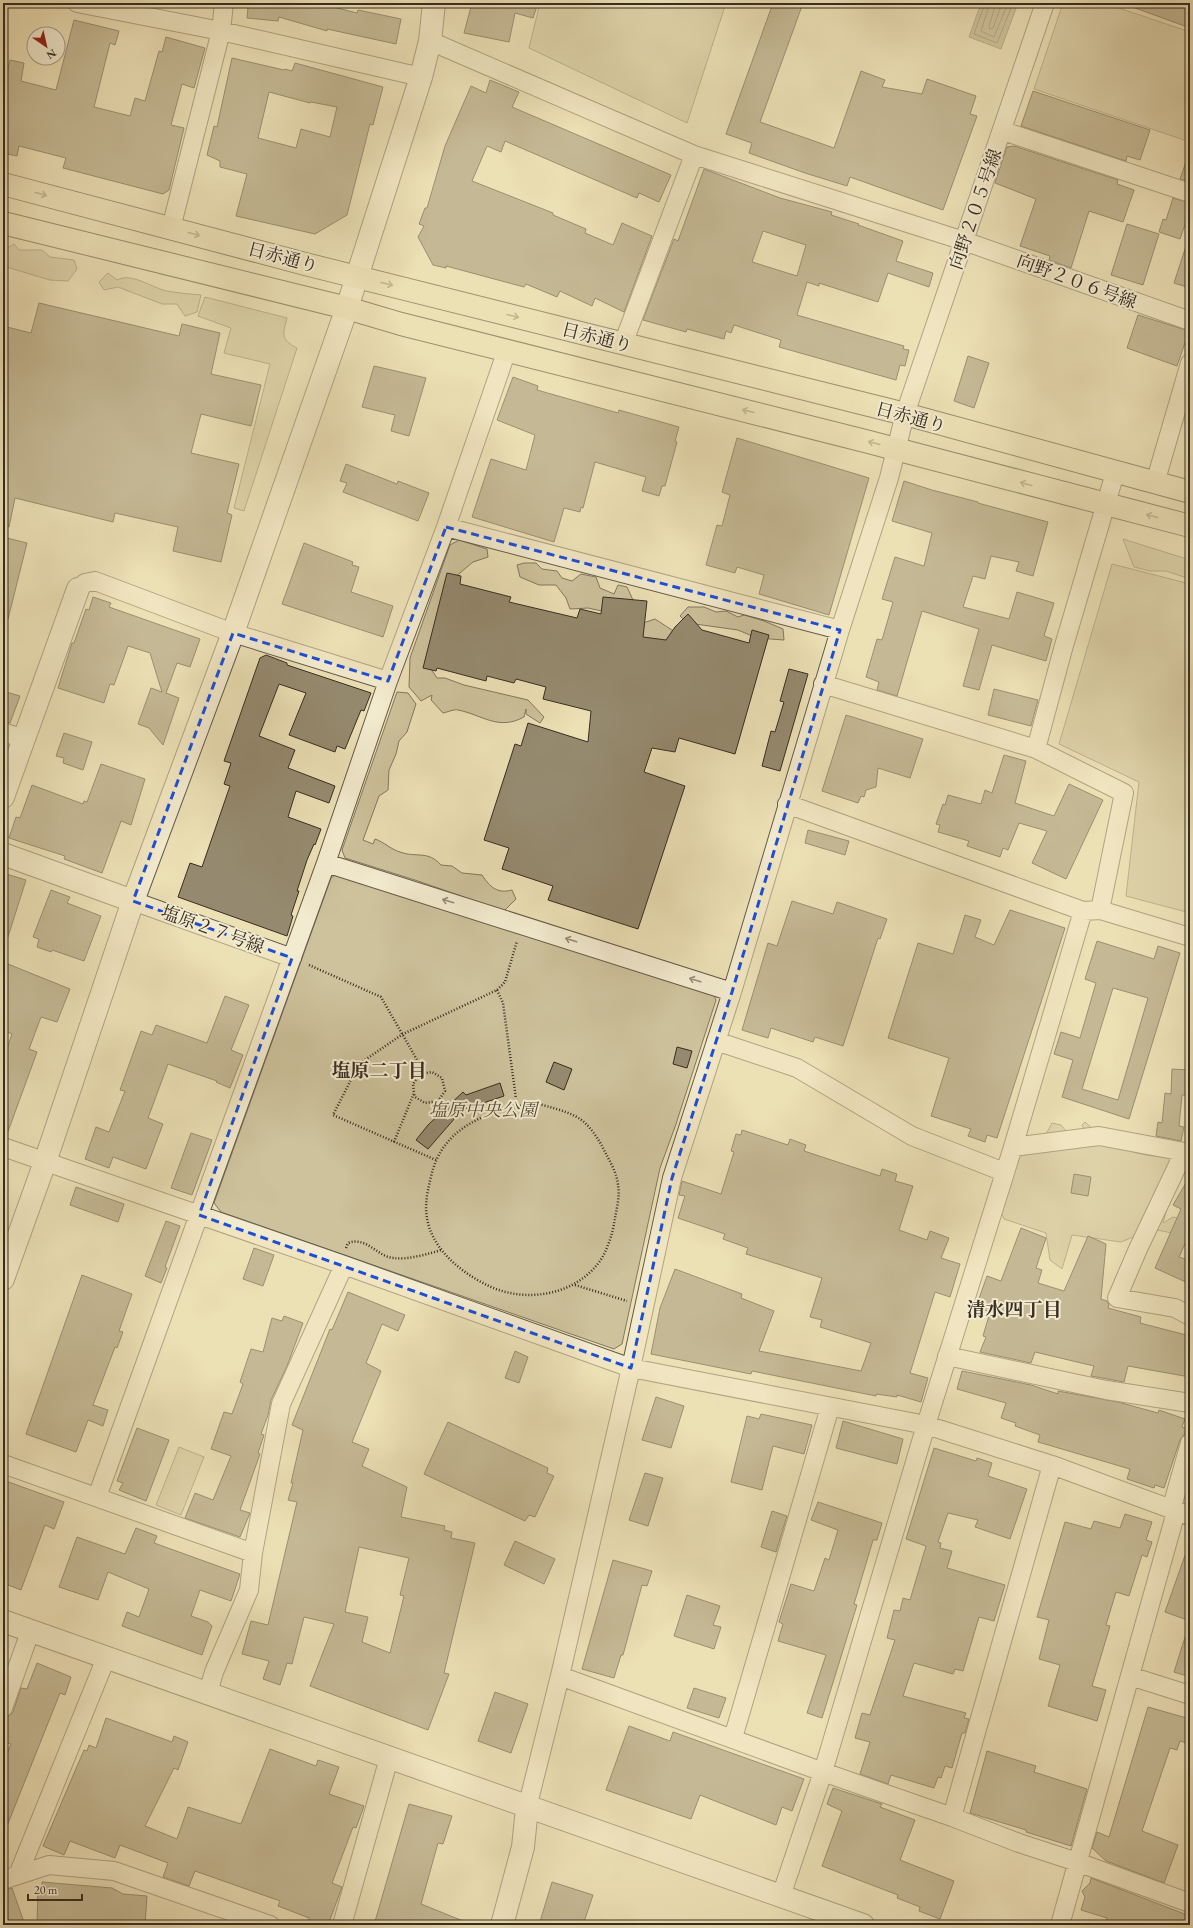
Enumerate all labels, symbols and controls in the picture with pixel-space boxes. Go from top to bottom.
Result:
north arrow [26,26,66,66]
text: N [44,46,59,63]
street label: 向野２０５号線 [944,146,1006,272]
one-way arrow [34,190,47,198]
one-way arrow [187,230,200,238]
street label: 日赤通り [245,237,321,277]
street label: 向野２０６号線 [1014,249,1140,313]
one-way arrow [380,281,393,289]
one-way arrow [506,313,519,320]
street label: 日赤通り [559,317,635,357]
street label: 日赤通り [873,397,949,437]
one-way arrow [742,407,755,414]
one-way arrow [867,439,880,446]
one-way arrow [1020,480,1033,487]
one-way arrow [1146,512,1159,519]
one-way arrow [441,897,454,904]
street label: 塩原２７号線 [158,900,268,958]
one-way arrow [565,936,578,943]
one-way arrow [689,976,702,983]
district label: 塩原二丁目 [331,1058,427,1083]
park label: 塩原中央公園 [429,1098,540,1121]
district label: 清水四丁目 [966,1297,1062,1322]
scale bar [28,1876,82,1902]
text: 20 m [34,1882,58,1898]

